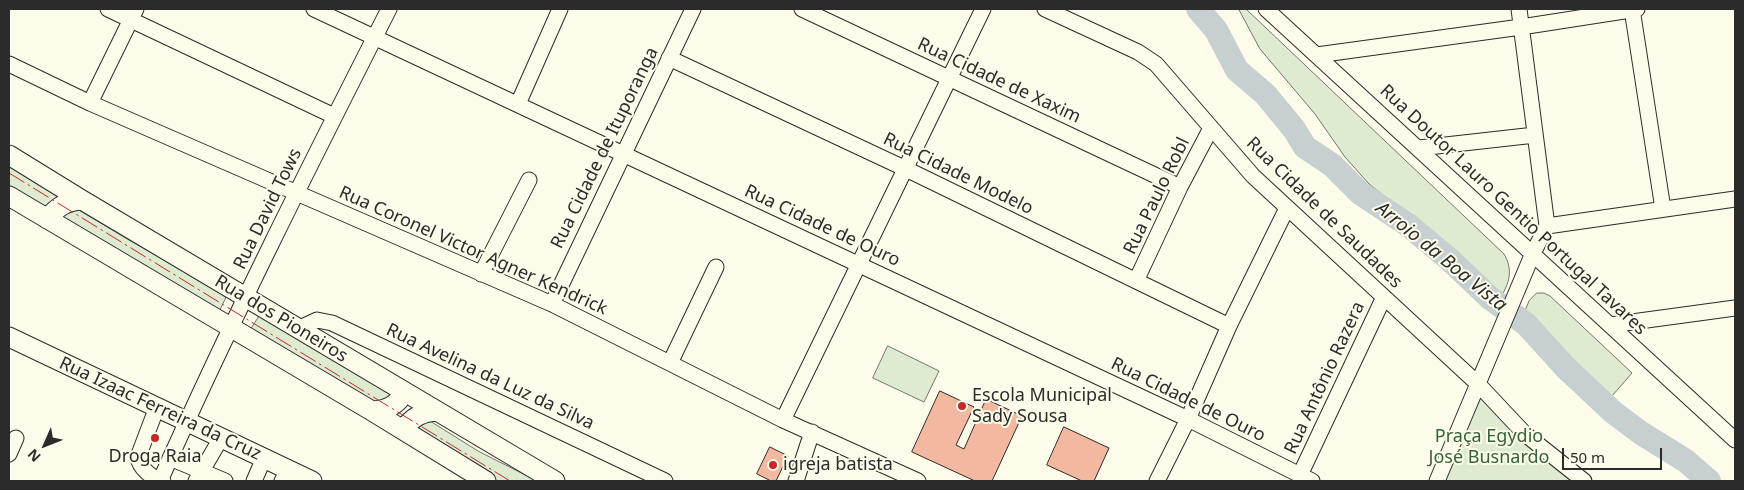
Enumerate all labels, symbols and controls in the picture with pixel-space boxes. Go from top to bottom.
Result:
street label: Rua Cidade de Xaxim [914,34,1084,128]
street label: Rua Cidade de Ituporanga [547,44,663,252]
street label: Rua Doutor Lauro Gentio Portugal Tavares [1375,80,1651,340]
street label: Rua Cidade Modelo [879,128,1037,220]
street label: Rua Cidade de Saudades [1242,133,1406,293]
street label: Rua Paulo Robl [1119,134,1195,258]
street label: Rua David Tows [229,145,307,273]
street label: Rua Cidade de Ouro [741,180,903,272]
street label: Rua Coronel Victor Agner Kendrick [336,182,610,320]
water label: Arroio da Boa Vista [1371,197,1511,317]
street label: Rua dos Pioneiros [211,271,351,367]
street label: Rua Antônio Razera [1280,298,1370,458]
street label: Rua Avelina da Luz da Silva [383,319,597,435]
street label: Rua Izaac Ferreira da Cruz [56,353,264,465]
street label: Rua Cidade de Ouro [1107,353,1269,447]
place label: Escola Municipal Sady Sousa [972,385,1112,428]
marker: Escola Municipal Sady Sousa [956,400,968,412]
north arrow [20,420,70,470]
park label: Praça Egydio José Busnardo [1429,426,1549,468]
marker: Droga Raia [149,432,161,444]
scale bar [1564,438,1664,470]
text: N [23,445,45,466]
place label: Droga Raia [109,446,201,468]
text: 50 m [1570,447,1605,467]
place label: igreja batista [783,454,893,476]
marker: igreja batista [767,459,779,471]

